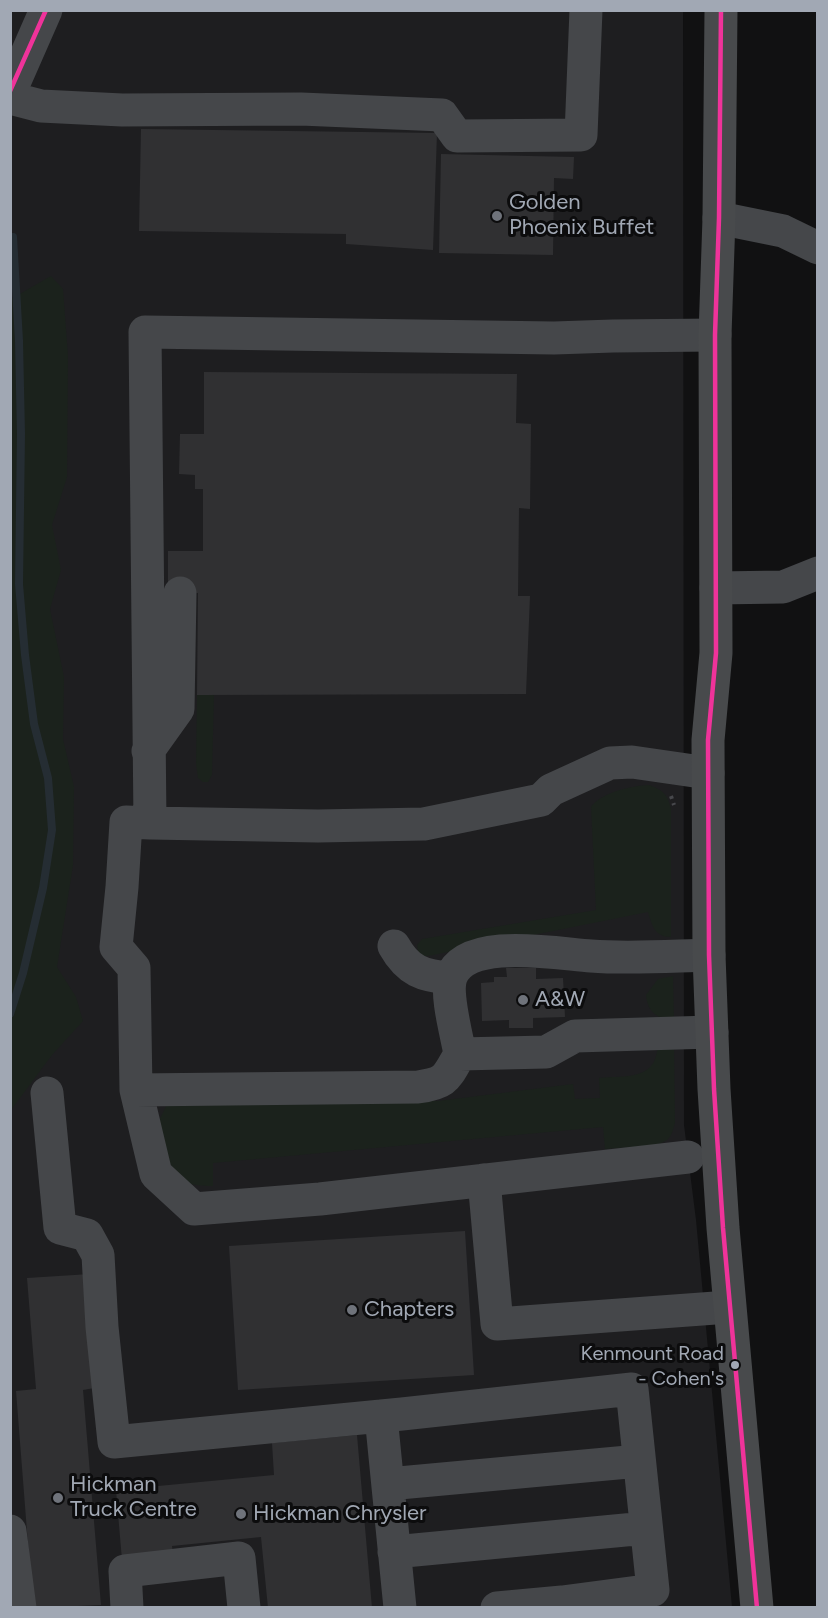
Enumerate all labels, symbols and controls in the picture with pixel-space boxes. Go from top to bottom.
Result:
place label: Golden Phoenix Buffet [509,190,654,242]
marker: Golden Phoenix Buffet [490,209,504,223]
place label: A&W [535,987,585,1013]
marker: A&W [516,993,530,1007]
place label: Chapters [364,1297,454,1323]
marker: Chapters [345,1303,359,1317]
place label: Kenmount Road - Cohen's [580,1342,724,1389]
marker: Kenmount Road - Cohen's [729,1359,741,1371]
place label: Hickman Truck Centre [70,1472,197,1524]
marker: Hickman Truck Centre [51,1491,65,1505]
place label: Hickman Chrysler [253,1501,427,1527]
marker: Hickman Chrysler [234,1507,248,1521]

